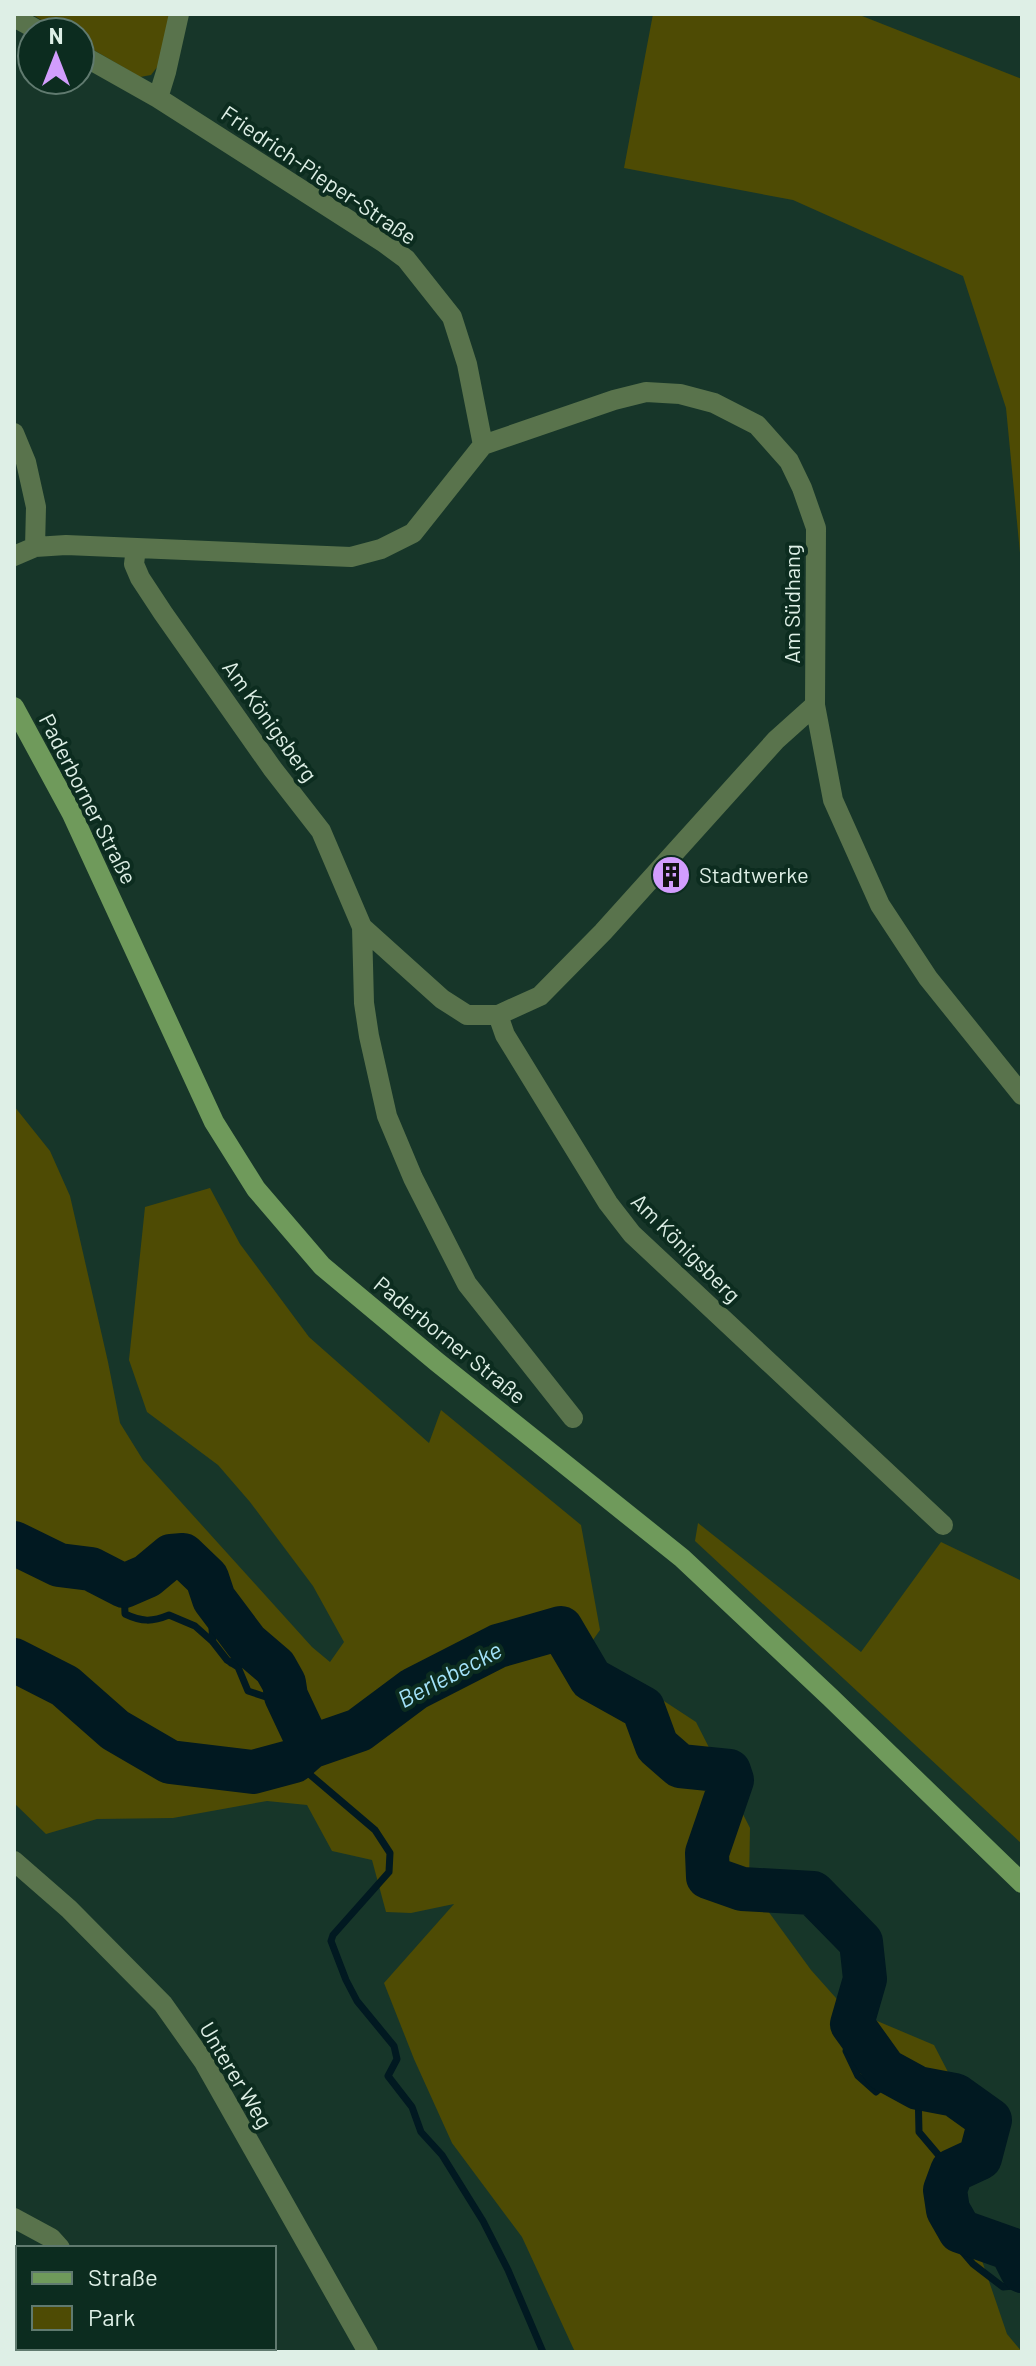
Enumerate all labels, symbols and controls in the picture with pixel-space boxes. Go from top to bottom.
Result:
north arrow [16,16,96,96]
text: N [49,22,63,48]
street label: Friedrich-Pieper-Straße [217,99,422,249]
street label: Am Südhang [778,544,804,664]
street label: Am Königsberg [218,655,324,786]
street label: Paderborner Straße [35,709,143,888]
building icon: Stadtwerke [650,854,692,896]
place label: Stadtwerke [699,861,809,887]
street label: Am Königsberg [627,1187,747,1307]
street label: Paderborner Straße [370,1270,532,1408]
water label: Berlebecke [392,1634,506,1713]
street label: Unterer Weg [195,2017,279,2132]
legend [16,2246,276,2350]
text: Straße [88,2262,158,2291]
text: Park [88,2302,135,2331]

